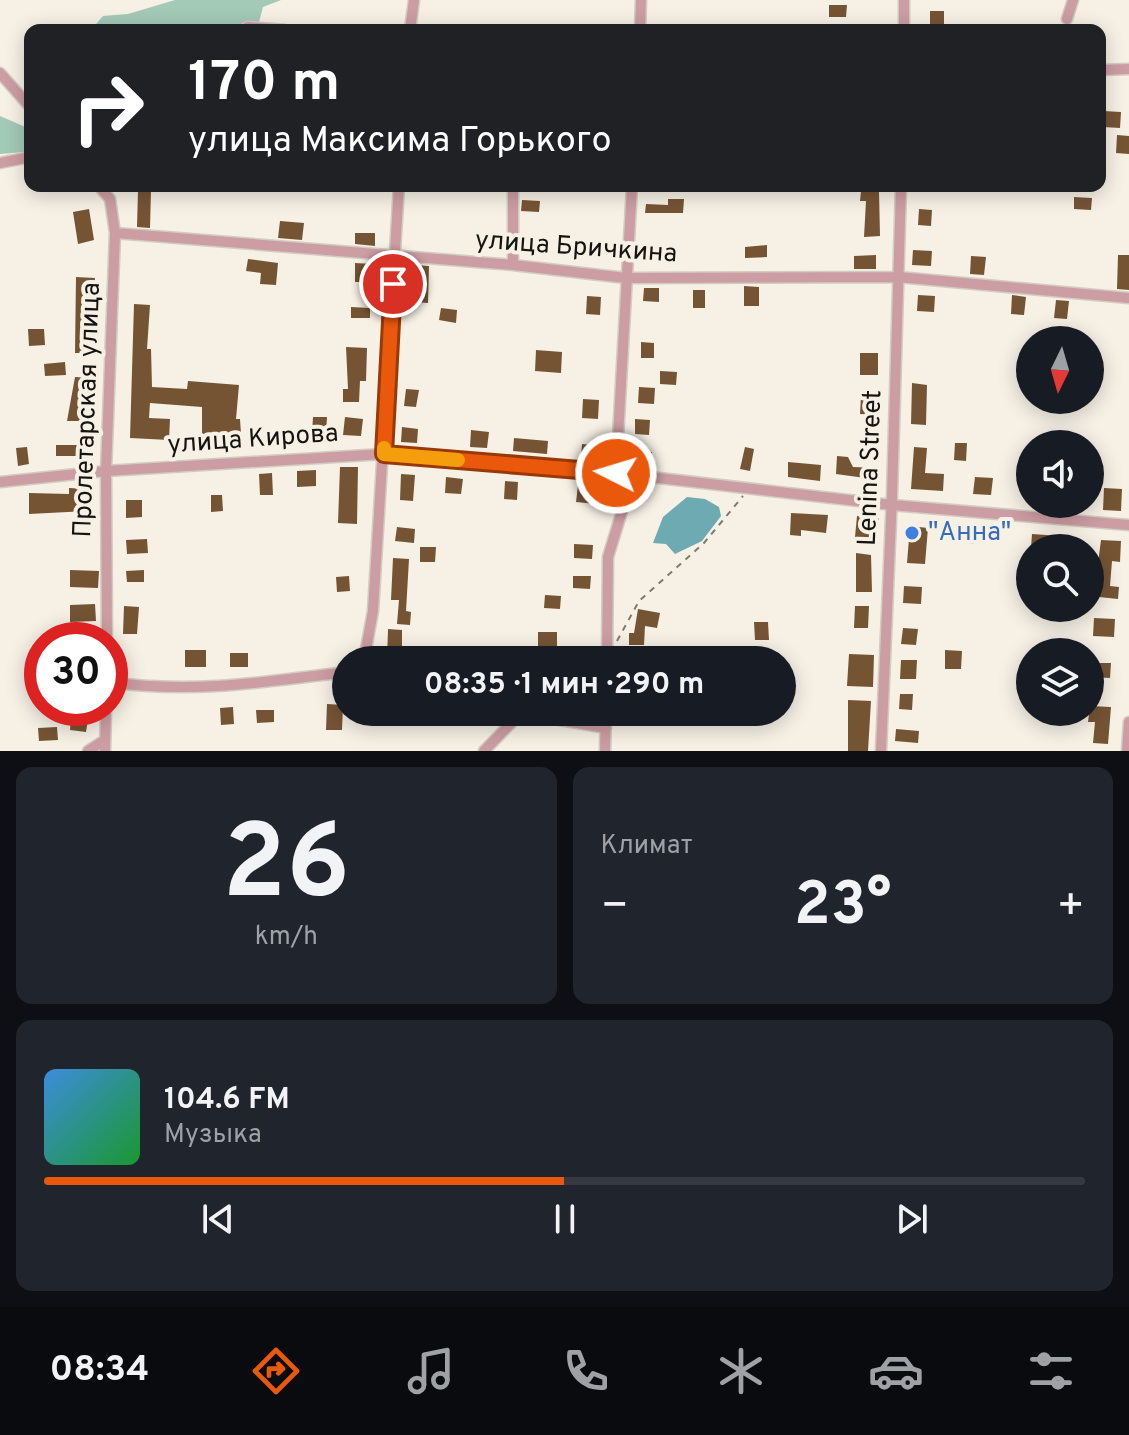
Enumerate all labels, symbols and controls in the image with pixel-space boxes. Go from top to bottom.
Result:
text: 170 m [188,50,340,120]
icon: right [56,56,160,160]
text: улица Максима Горького [188,119,612,165]
street label: улица Бричкина [474,224,678,272]
pin [359,250,427,318]
icon: arrive [371,262,415,306]
street label: Пролетарская улица [67,282,109,538]
north arrow [1016,326,1104,414]
map controls [1016,326,1104,726]
street label: Lenina Street [852,389,890,547]
street label: улица Кирова [166,418,340,462]
button: sound [1016,430,1104,518]
position arrow [574,431,658,515]
place label: "Анна" [928,517,1011,550]
marker: "Анна" [903,524,921,542]
button: search [1016,534,1104,622]
speed limit sign: 30 [24,622,128,726]
button: layers [1016,638,1104,726]
text: 08:35 · 1 мин · 290 m [424,667,704,704]
text: 26 [222,803,350,935]
text: Климат [601,830,692,863]
text: 23° [794,870,892,946]
text: − [601,880,629,936]
text: + [1057,880,1085,936]
text: km/h [255,921,318,954]
text: 104.6 FM [164,1082,290,1119]
text: Музыка [164,1119,262,1152]
icon: previous [196,1197,240,1241]
icon: pause [543,1197,587,1241]
icon: next [890,1197,934,1241]
icon: directions [248,1343,304,1399]
icon: music [403,1343,459,1399]
icon: phone [558,1343,614,1399]
icon: climate [713,1343,769,1399]
icon: car [868,1343,924,1399]
icon: filters [1023,1343,1079,1399]
text: 08:34 [50,1348,149,1394]

